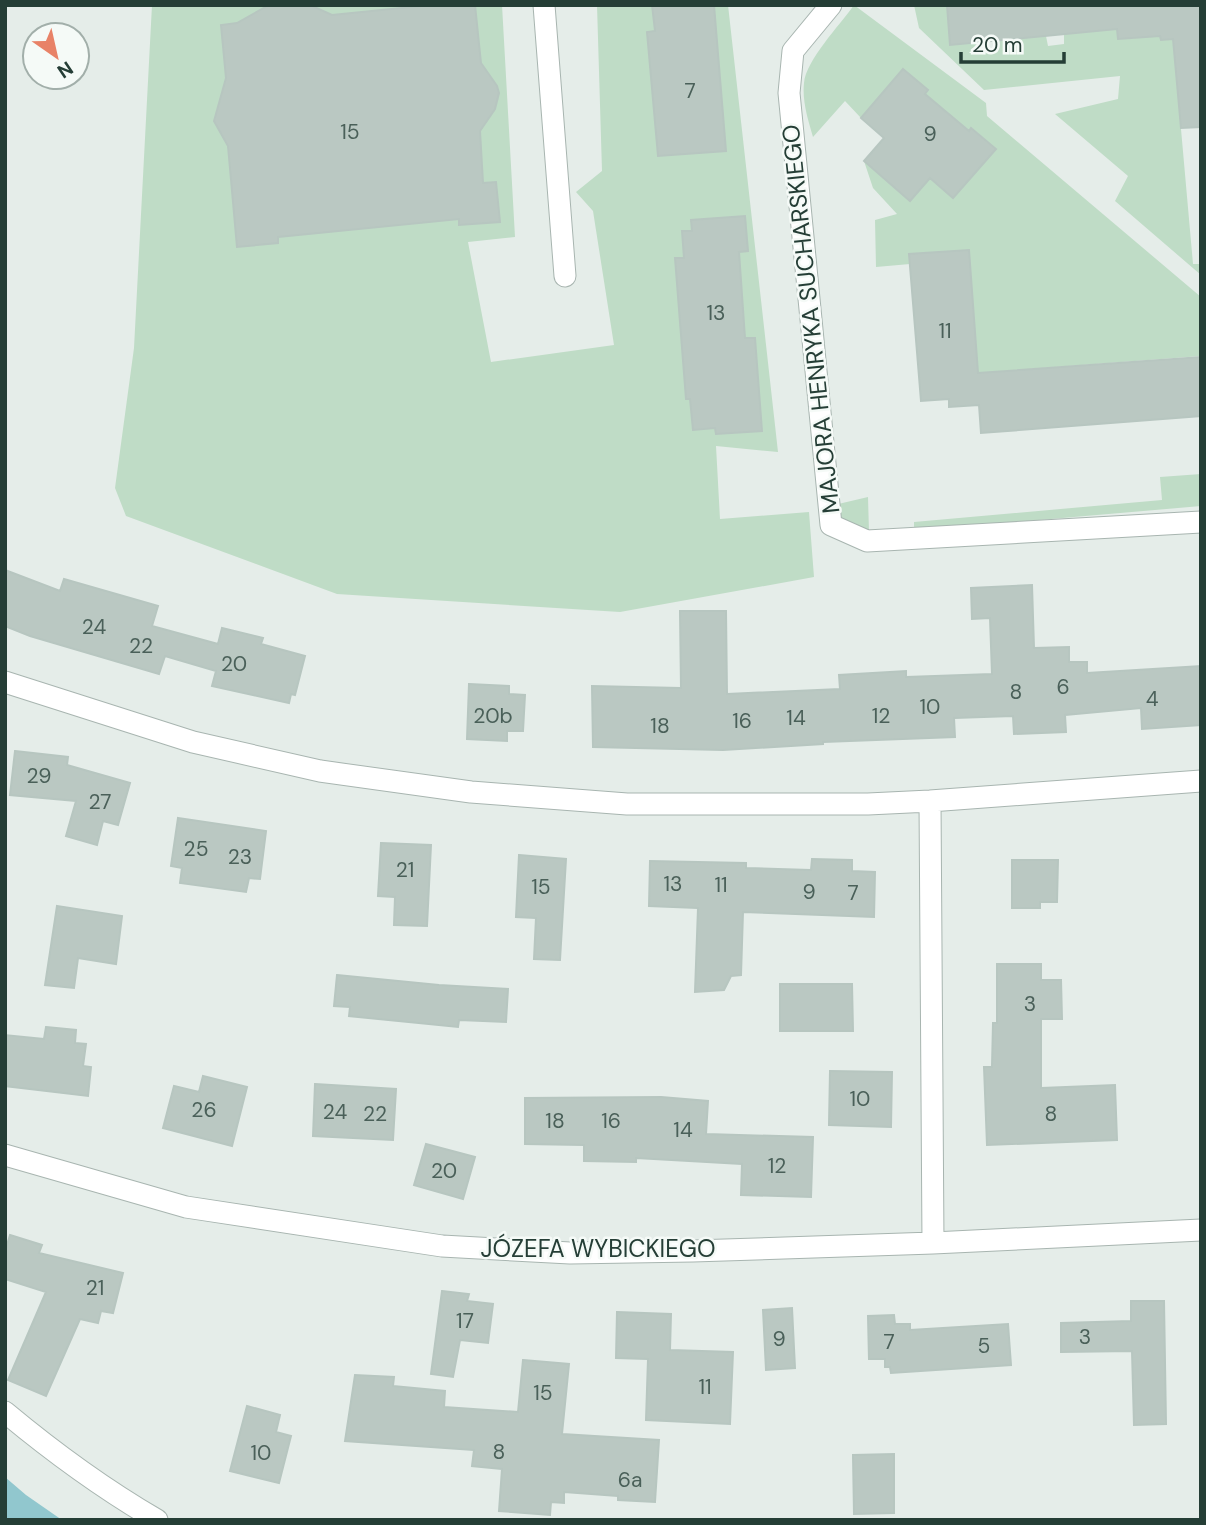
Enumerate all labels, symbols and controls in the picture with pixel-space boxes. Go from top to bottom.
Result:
north arrow [21,21,91,91]
scale bar [961,21,1064,65]
text: 20 m [972,31,1023,59]
text: N [52,55,78,84]
house number: 7 [684,77,696,105]
house number: 15 [340,118,360,146]
house number: 9 [923,120,937,148]
street label: MAJORA HENRYKA SUCHARSKIEGO [775,123,846,515]
house number: 13 [707,299,725,327]
house number: 11 [938,317,952,345]
house number: 24 [82,613,106,641]
house number: 22 [129,632,153,660]
house number: 20 [221,650,247,678]
house number: 6 [1056,673,1070,701]
house number: 8 [1010,678,1022,706]
house number: 4 [1146,685,1159,713]
house number: 10 [920,693,940,721]
house number: 20b [473,702,513,730]
house number: 12 [872,702,890,730]
house number: 14 [786,704,806,732]
house number: 16 [732,707,752,735]
house number: 18 [650,712,670,740]
house number: 29 [26,762,52,790]
house number: 27 [89,788,111,816]
house number: 25 [184,835,208,863]
house number: 23 [228,843,252,871]
house number: 21 [396,856,414,884]
house number: 13 [664,870,682,898]
house number: 11 [714,871,728,899]
house number: 15 [531,873,551,901]
house number: 9 [802,878,816,906]
house number: 7 [847,879,859,907]
house number: 3 [1024,990,1036,1018]
house number: 10 [850,1085,870,1113]
house number: 26 [191,1096,217,1124]
house number: 24 [323,1098,347,1126]
house number: 22 [363,1100,387,1128]
house number: 8 [1045,1100,1057,1128]
house number: 18 [545,1107,565,1135]
house number: 16 [601,1107,621,1135]
house number: 14 [673,1116,693,1144]
house number: 12 [768,1152,786,1180]
house number: 20 [431,1157,457,1185]
street label: JÓZEFA WYBICKIEGO [480,1233,716,1264]
house number: 21 [86,1274,104,1302]
house number: 17 [456,1307,474,1335]
house number: 3 [1079,1323,1091,1351]
house number: 9 [772,1325,786,1353]
house number: 7 [883,1328,895,1356]
house number: 5 [978,1332,990,1360]
house number: 11 [698,1373,712,1401]
house number: 15 [533,1379,553,1407]
house number: 8 [493,1438,505,1466]
house number: 10 [251,1439,271,1467]
house number: 6a [618,1466,642,1494]

